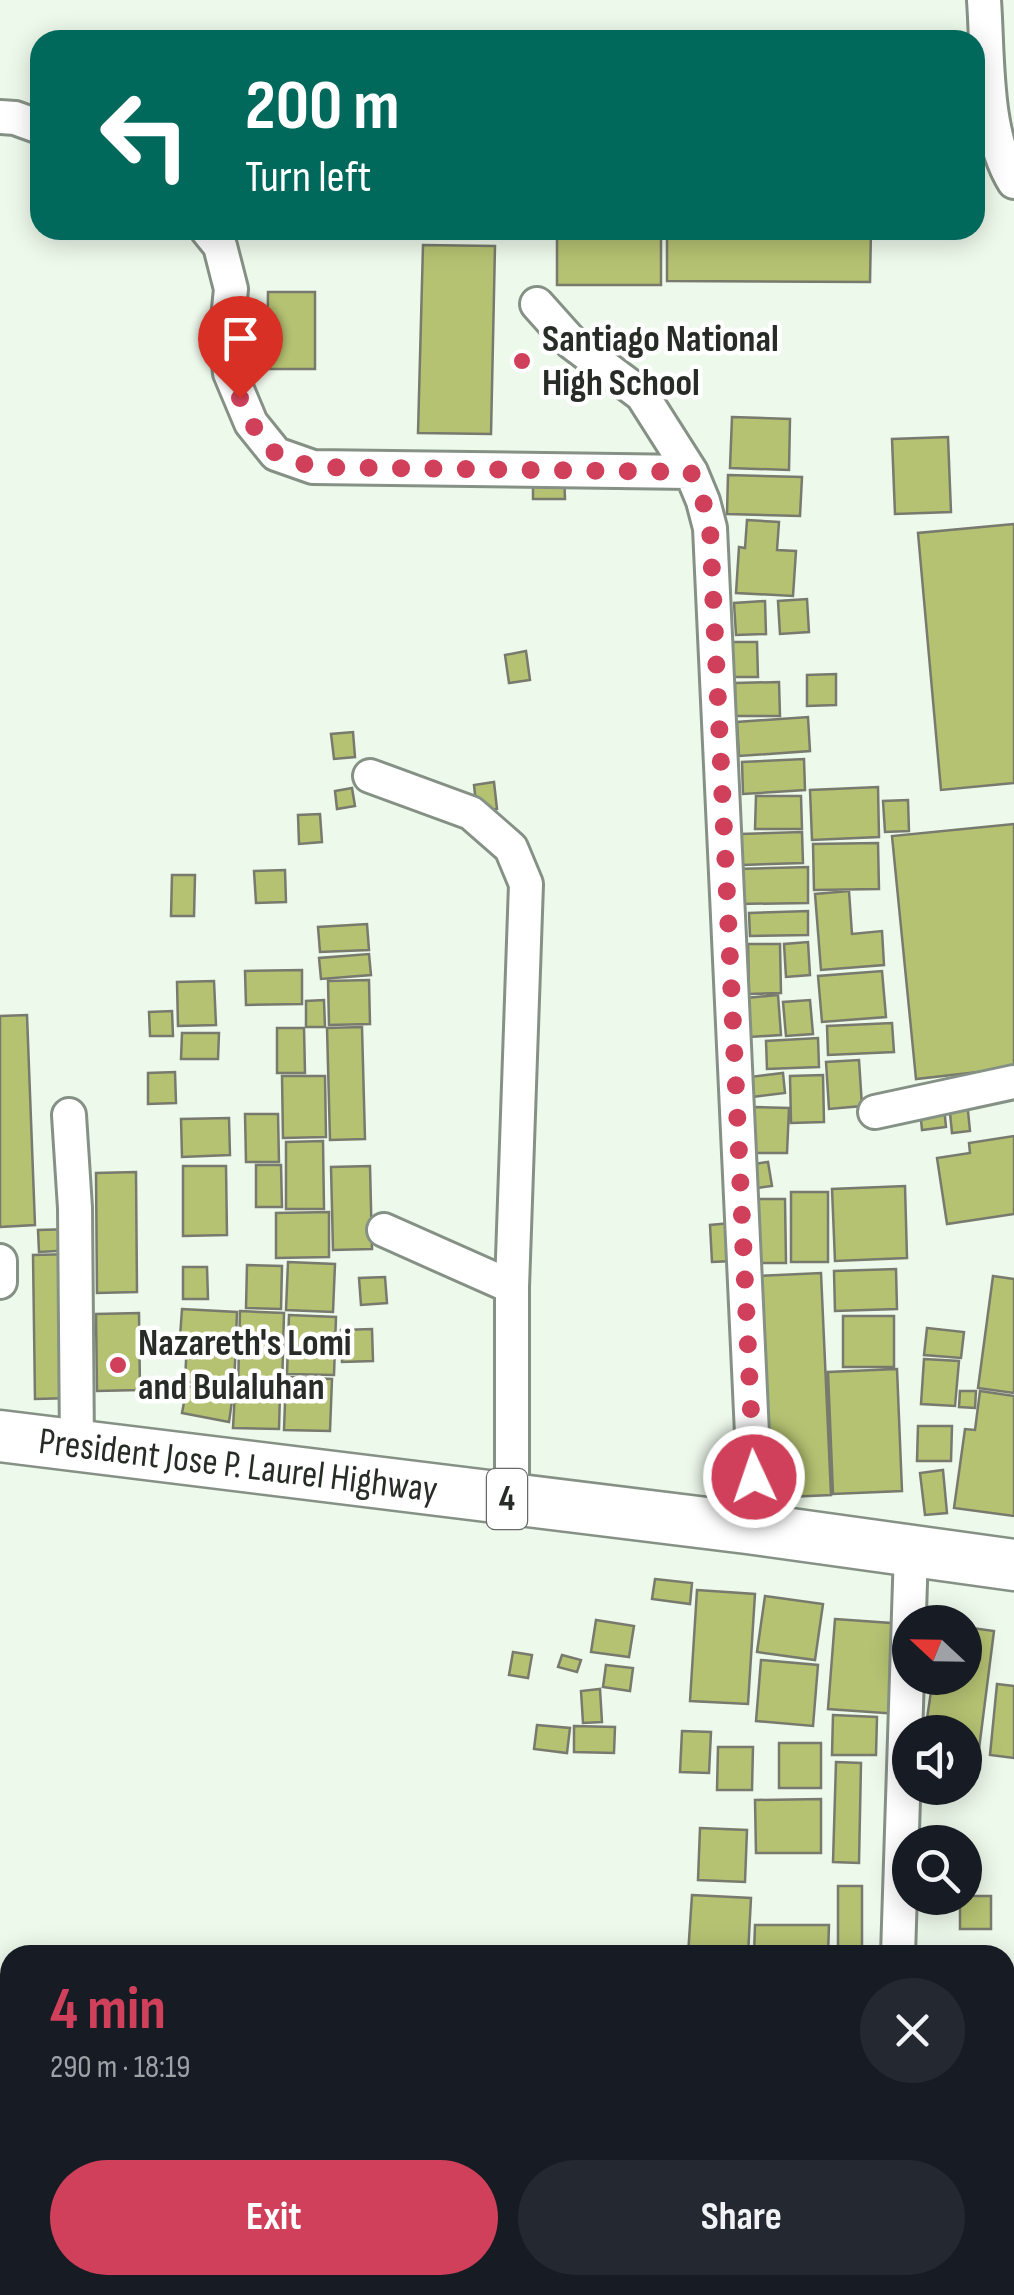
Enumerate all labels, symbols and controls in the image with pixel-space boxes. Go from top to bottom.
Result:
text: 200 m [245,65,400,149]
icon: left [80,70,210,200]
text: Turn left [245,150,371,205]
pin [198,296,283,399]
icon: arrive [213,311,268,366]
place label: Santiago National High School [542,317,779,406]
marker: Santiago National High School [511,350,533,372]
place label: Nazareth's Lomi and Bulaluhan [138,1321,352,1410]
marker: Nazareth's Lomi and Bulaluhan [107,1354,129,1376]
street label: President Jose P. Laurel Highway [36,1418,440,1512]
position arrow [702,1425,806,1529]
road number: 4 [487,1469,527,1529]
north arrow [892,1605,982,1695]
map controls [892,1605,982,1915]
button: sound [892,1715,982,1805]
button: search [892,1825,982,1915]
text: 4 min [50,1974,166,2046]
button: close [860,1978,965,2083]
text: 290 m · 18:19 [50,2048,190,2087]
button: Exit [50,2160,498,2275]
button: Share [518,2160,965,2275]

